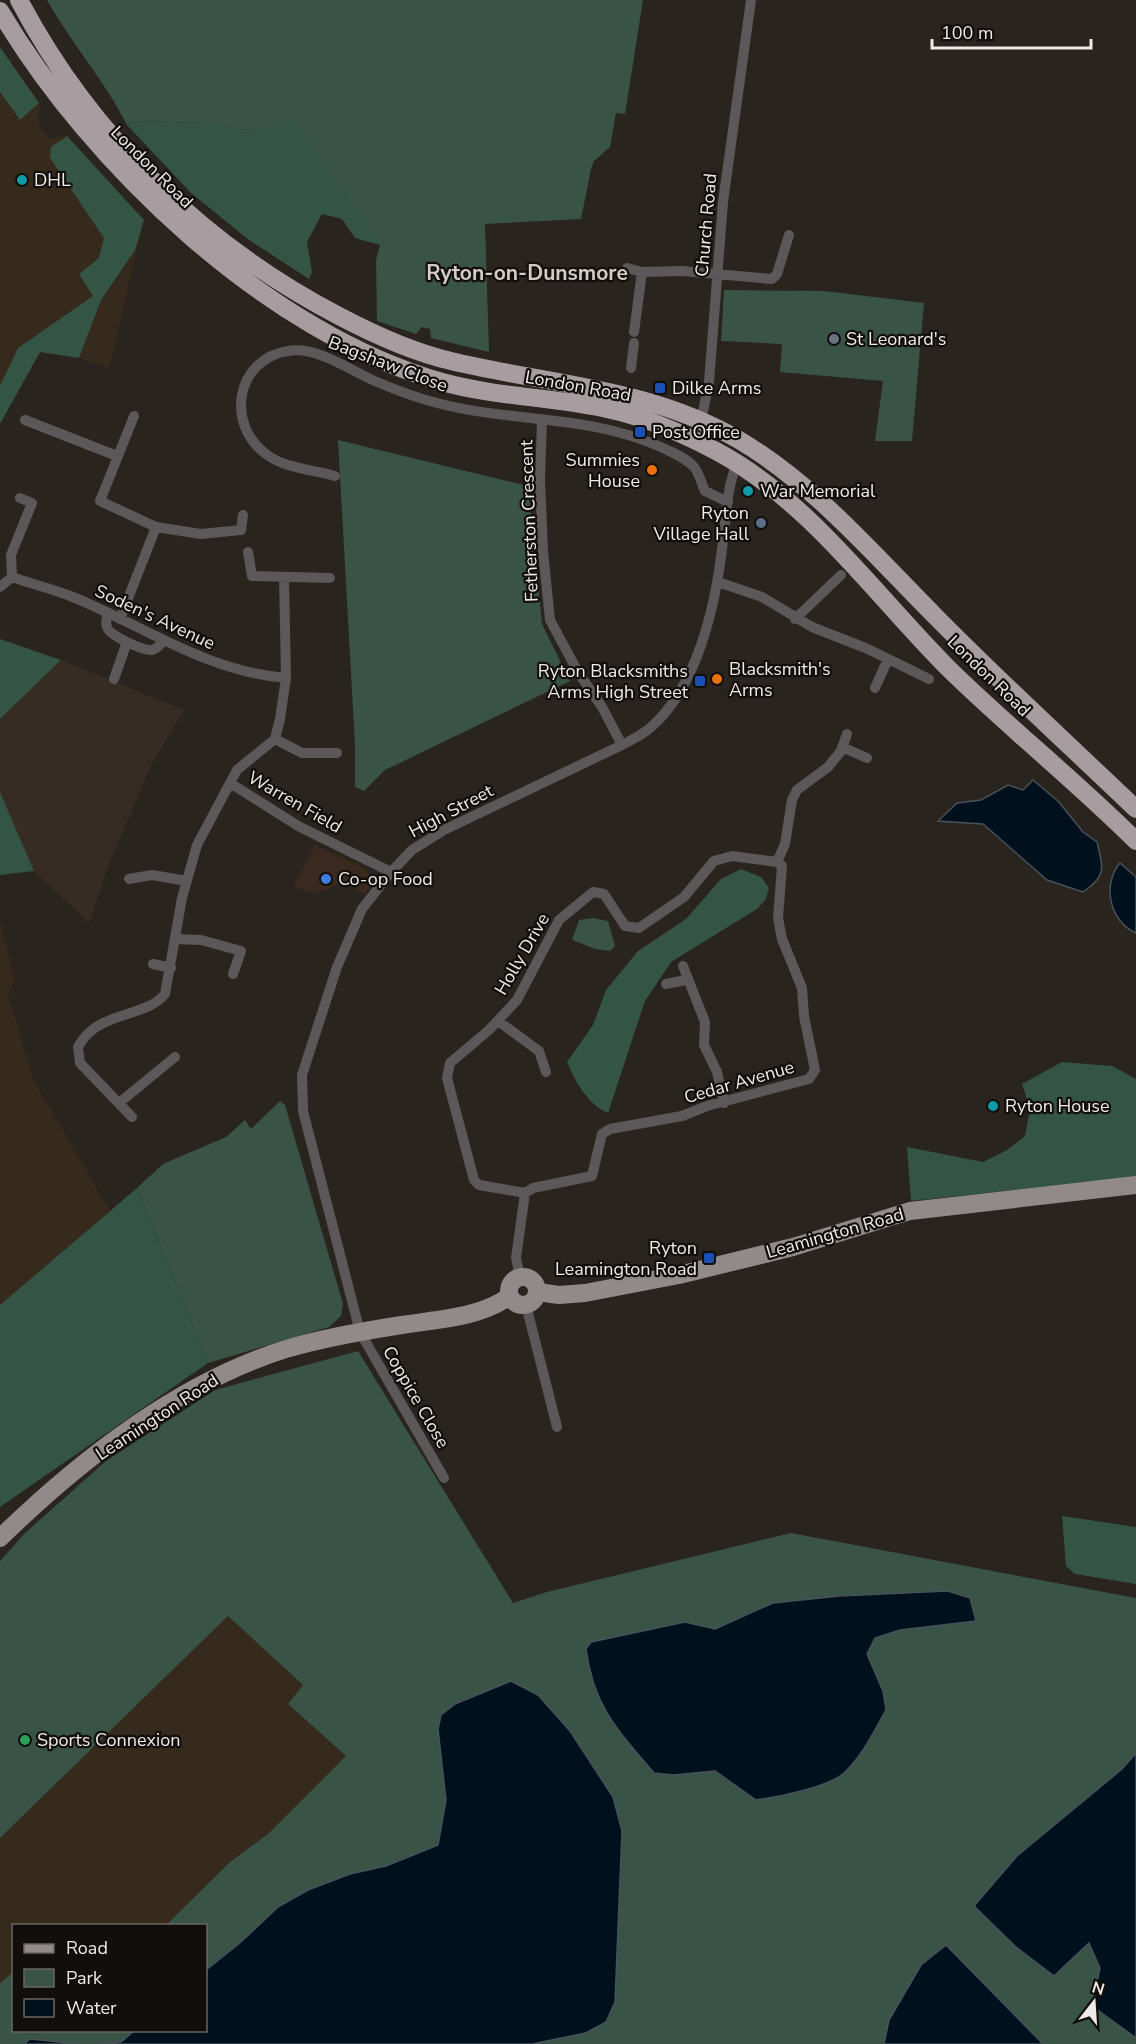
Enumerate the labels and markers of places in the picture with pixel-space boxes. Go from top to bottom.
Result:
place label: DHL [34,168,71,192]
marker: DHL [15,173,29,187]
place label: St Leonard's [846,327,946,351]
marker: St Leonard's [827,332,841,346]
place label: Dilke Arms [672,376,761,400]
marker: Dilke Arms [653,381,667,395]
place label: Post Office [652,420,740,444]
marker: Post Office [633,425,647,439]
place label: Summies House [566,448,640,493]
marker: Summies House [645,463,659,477]
place label: War Memorial [760,479,876,503]
marker: War Memorial [741,484,755,498]
place label: Ryton Village Hall [653,501,750,546]
marker: Ryton Village Hall [754,516,768,530]
place label: Blacksmith's Arms [729,657,831,702]
place label: Ryton Blacksmiths Arms High Street [538,659,689,704]
marker: Blacksmith's Arms [710,672,724,686]
marker: Ryton Blacksmiths Arms High Street [693,674,707,688]
place label: Co-op Food [338,867,433,891]
marker: Co-op Food [319,872,333,886]
place label: Ryton House [1005,1094,1110,1118]
marker: Ryton House [986,1099,1000,1113]
place label: Ryton Leamington Road [555,1236,697,1281]
marker: Ryton Leamington Road [702,1251,716,1265]
place label: Sports Connexion [37,1728,180,1752]
marker: Sports Connexion [18,1733,32,1747]

